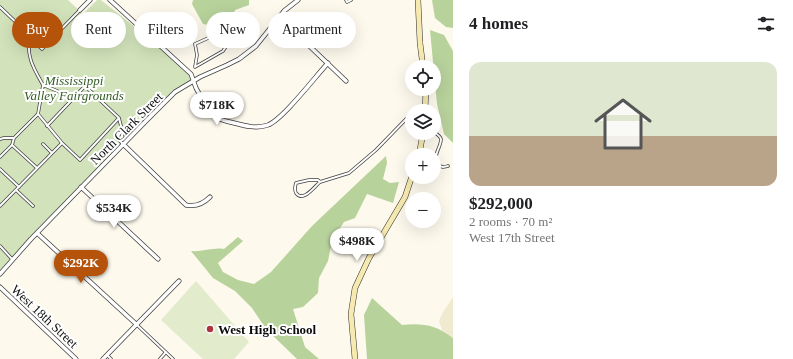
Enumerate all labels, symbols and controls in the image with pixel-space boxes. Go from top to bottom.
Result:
chip: Buy [12,12,63,48]
chip: Rent [71,12,126,48]
chip: Filters [134,12,198,48]
chip: New [206,12,260,48]
chip: Apartment [268,12,356,48]
icon: filters [755,13,777,35]
text: 4 homes [469,14,528,33]
map controls [405,60,441,228]
button: locate [405,60,441,96]
park label: Mississippi Valley Fairgrounds [24,73,124,103]
icon: home [587,88,659,160]
street label: North Clark Street [87,89,166,168]
pin: $718K [189,92,245,126]
text: $718K [199,97,235,112]
button: layers [405,104,441,140]
button: + [405,148,441,184]
button: − [405,192,441,228]
text: $292,000 [469,194,533,213]
pin: $534K [86,195,142,229]
text: $534K [96,200,132,215]
text: 2 rooms · 70 m² [469,214,552,229]
pin: $498K [329,228,385,262]
text: West 17th Street [469,230,555,245]
text: $498K [339,233,375,248]
pin: $292K [53,250,109,284]
text: $292K [63,255,99,270]
street label: West 18th Street [8,282,81,351]
place label: West High School [218,322,317,337]
marker: West High School [205,324,215,334]

